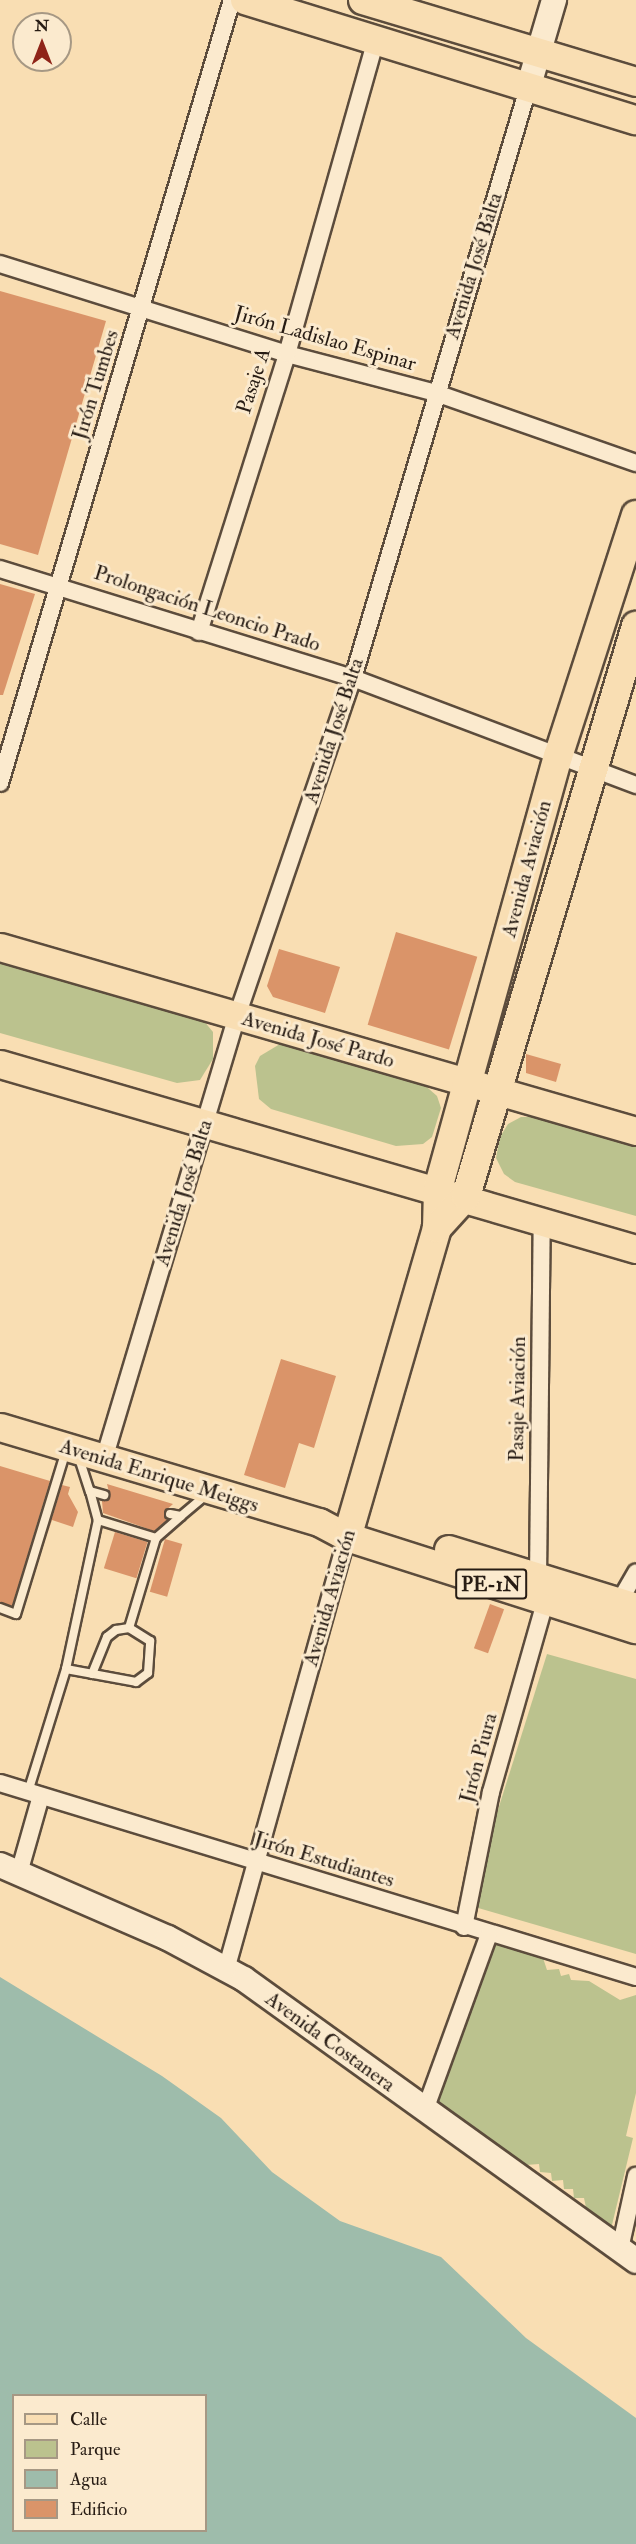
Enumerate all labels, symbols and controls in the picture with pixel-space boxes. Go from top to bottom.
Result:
north arrow [12,12,72,72]
text: N [35,16,49,36]
street label: Avenida José Balta [440,190,508,342]
street label: Jirón Ladislao Espinar [231,301,419,377]
street label: Jirón Tumbes [67,327,125,443]
street label: Pasaje A [232,345,276,417]
street label: Prolongación Leoncio Prado [91,560,323,658]
street label: Avenida José Balta [299,655,369,807]
street label: Avenida Aviación [497,798,557,940]
street label: Avenida José Pardo [239,1006,397,1074]
street label: Avenida José Balta [150,1117,218,1269]
street label: Pasaje Aviación [504,1336,532,1462]
street label: Avenida Enrique Meiggs [57,1434,261,1518]
street label: Avenida Aviación [298,1527,362,1669]
road number: PE-1N [455,1567,527,1601]
street label: Jirón Piura [455,1710,503,1806]
street label: Jirón Estudiantes [251,1827,397,1893]
street label: Avenida Costanera [260,1986,400,2098]
legend [12,2394,207,2532]
text: Calle [70,2408,107,2431]
text: Parque [70,2438,120,2461]
text: Agua [70,2468,107,2491]
text: Edificio [70,2498,127,2521]

